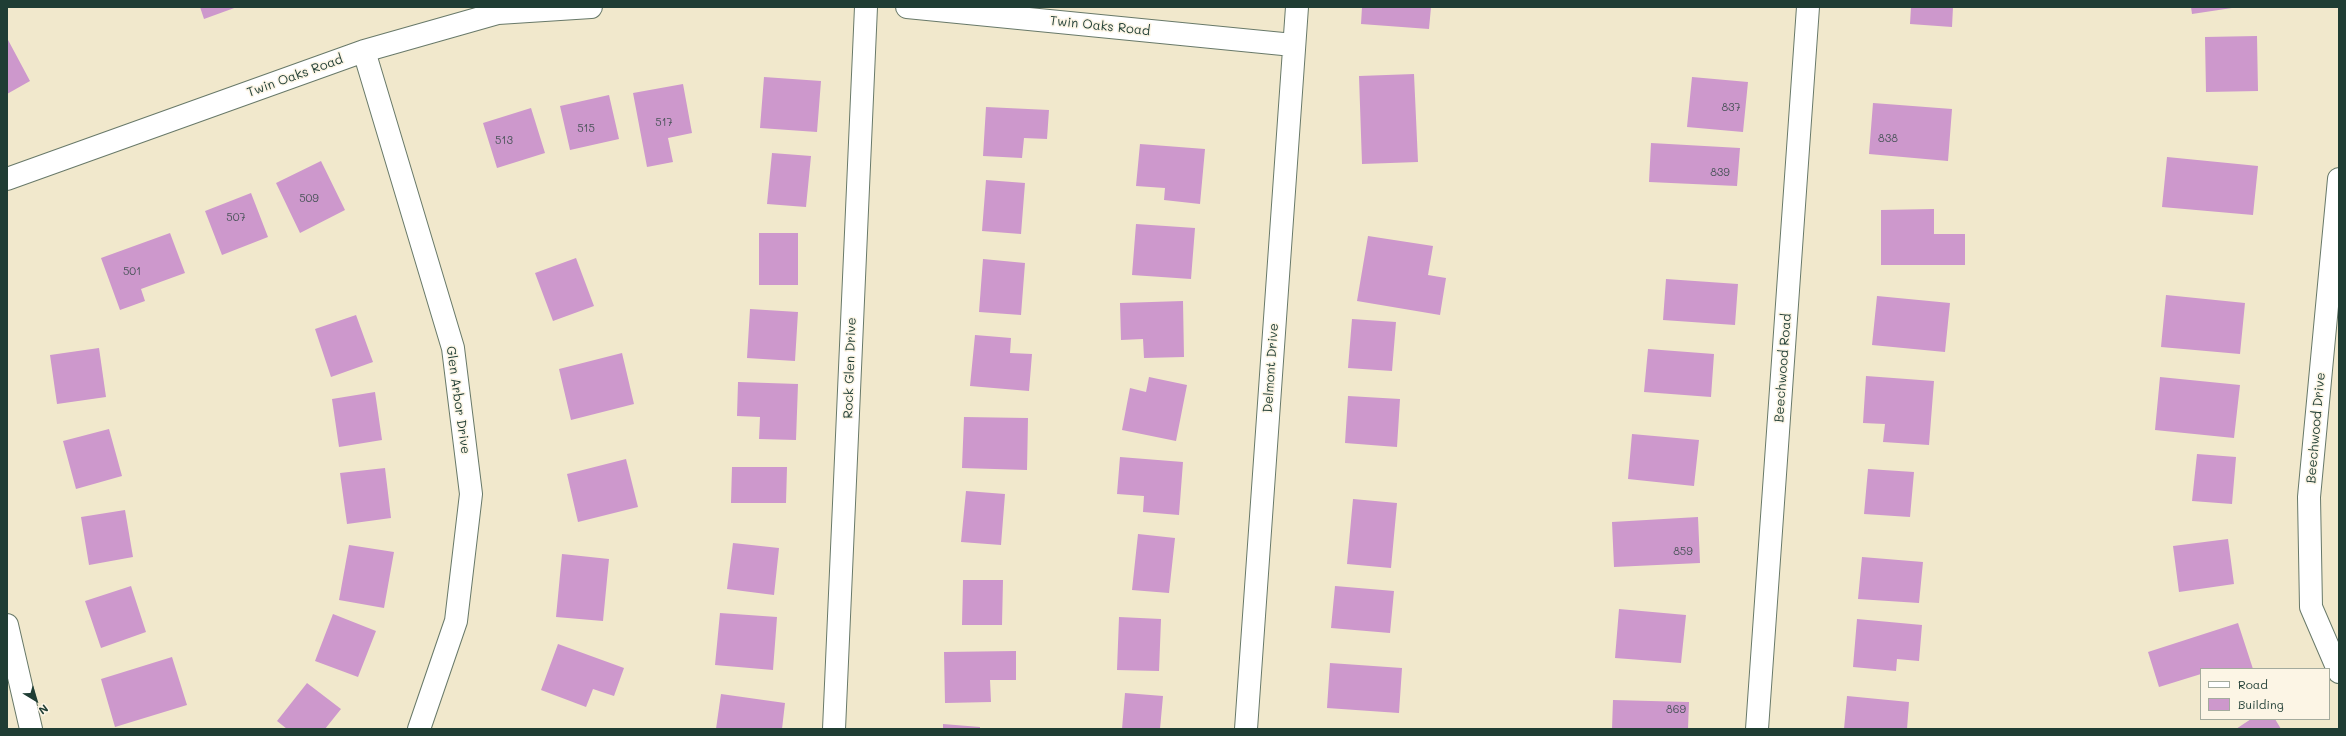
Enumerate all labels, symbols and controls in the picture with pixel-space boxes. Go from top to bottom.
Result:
street label: Twin Oaks Road [1049,13,1151,39]
street label: Twin Oaks Road [245,51,345,101]
house number: 837 [1721,101,1741,115]
house number: 517 [655,116,673,130]
house number: 515 [577,122,595,136]
house number: 838 [1878,132,1898,146]
house number: 513 [495,134,513,148]
house number: 839 [1710,166,1730,180]
house number: 509 [299,192,319,206]
house number: 507 [226,211,246,225]
house number: 501 [123,265,141,279]
street label: Beechwood Road [1771,313,1795,423]
street label: Rock Glen Drive [840,317,860,419]
street label: Delmont Drive [1260,323,1282,413]
street label: Glen Arbor Drive [443,345,473,455]
street label: Beechwood Drive [2303,372,2329,484]
house number: 859 [1673,545,1693,559]
legend [2200,668,2330,720]
text: Road [2238,676,2268,692]
north arrow [16,680,56,720]
text: Building [2238,696,2284,712]
text: N [36,701,52,718]
house number: 869 [1666,703,1686,717]

